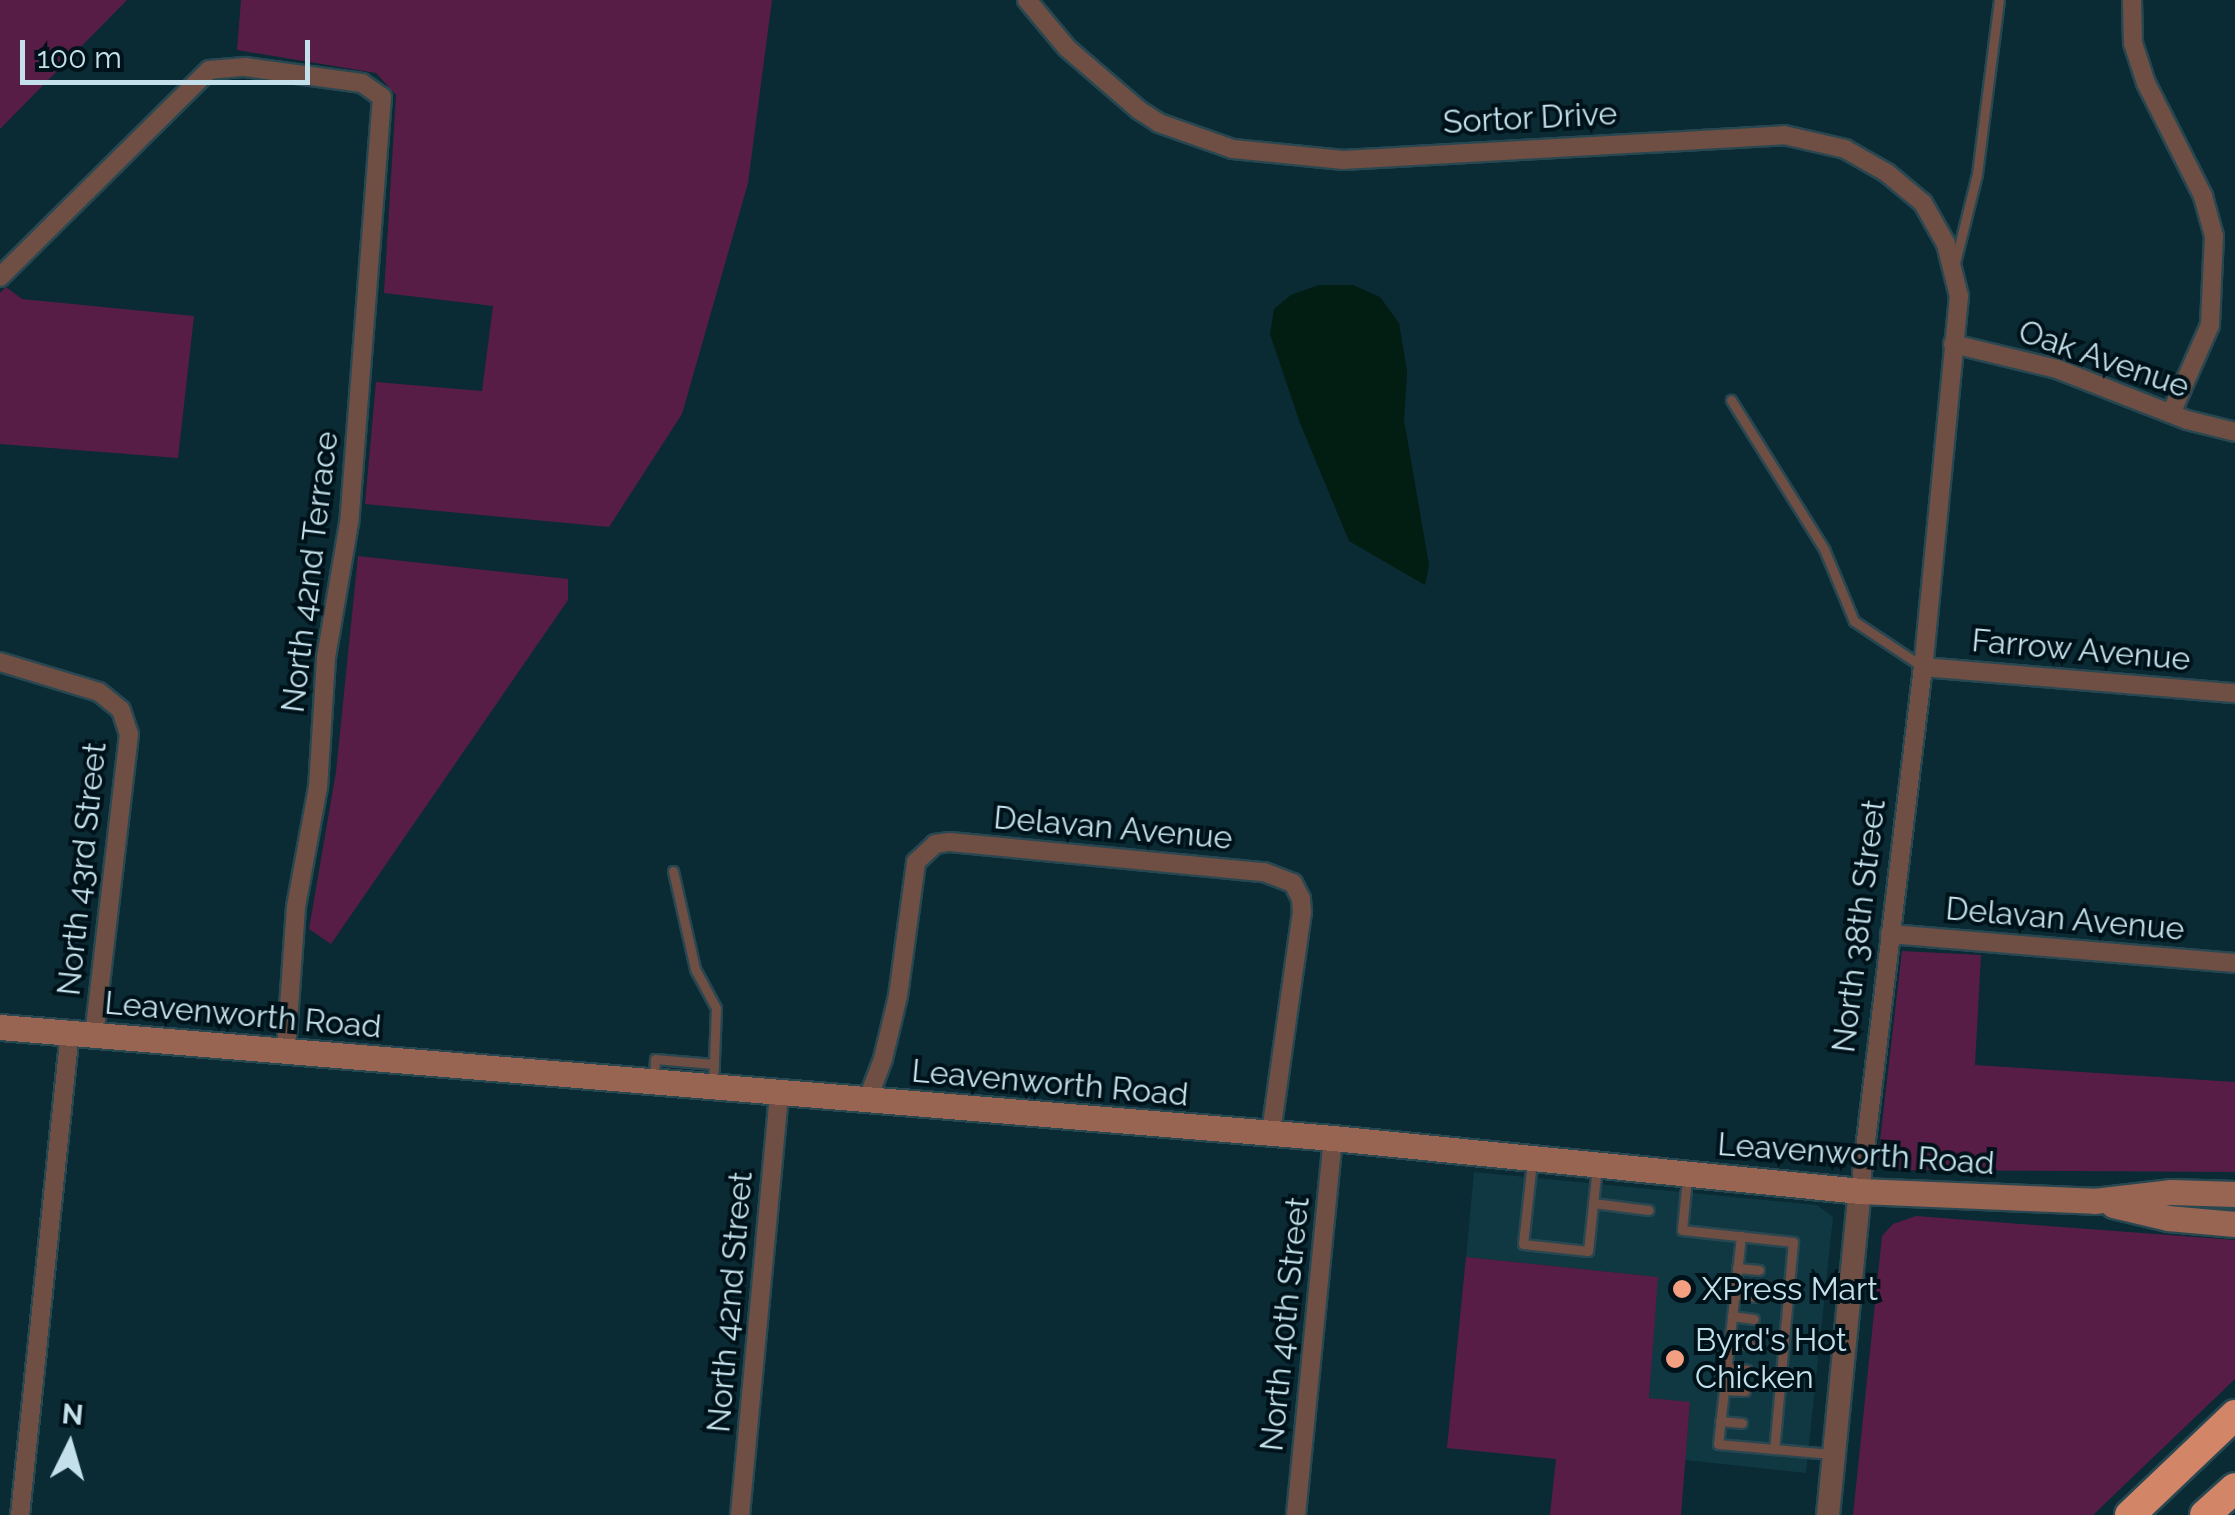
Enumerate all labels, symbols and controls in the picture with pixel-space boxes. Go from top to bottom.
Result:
scale bar [25,20,315,82]
text: 100 m [37,40,122,75]
street label: Sortor Drive [1442,94,1618,142]
street label: Oak Avenue [2013,312,2195,406]
street label: North 42nd Terrace [274,429,346,715]
street label: Farrow Avenue [1969,621,2193,679]
street label: North 43rd Street [50,741,114,997]
street label: North 38th Street [1824,797,1894,1055]
street label: Delavan Avenue [992,798,1234,858]
street label: Delavan Avenue [1944,889,2186,949]
street label: Leavenworth Road [103,984,383,1046]
street label: Leavenworth Road [910,1052,1190,1114]
street label: Leavenworth Road [1716,1125,1996,1183]
street label: North 42nd Street [699,1170,761,1434]
street label: North 40th Street [1253,1195,1317,1453]
place label: XPress Mart [1702,1270,1878,1308]
marker: XPress Mart [1671,1278,1693,1300]
place label: Byrd's Hot Chicken [1695,1322,1847,1397]
marker: Byrd's Hot Chicken [1664,1348,1686,1370]
north arrow [20,1395,120,1495]
text: N [61,1397,85,1432]

